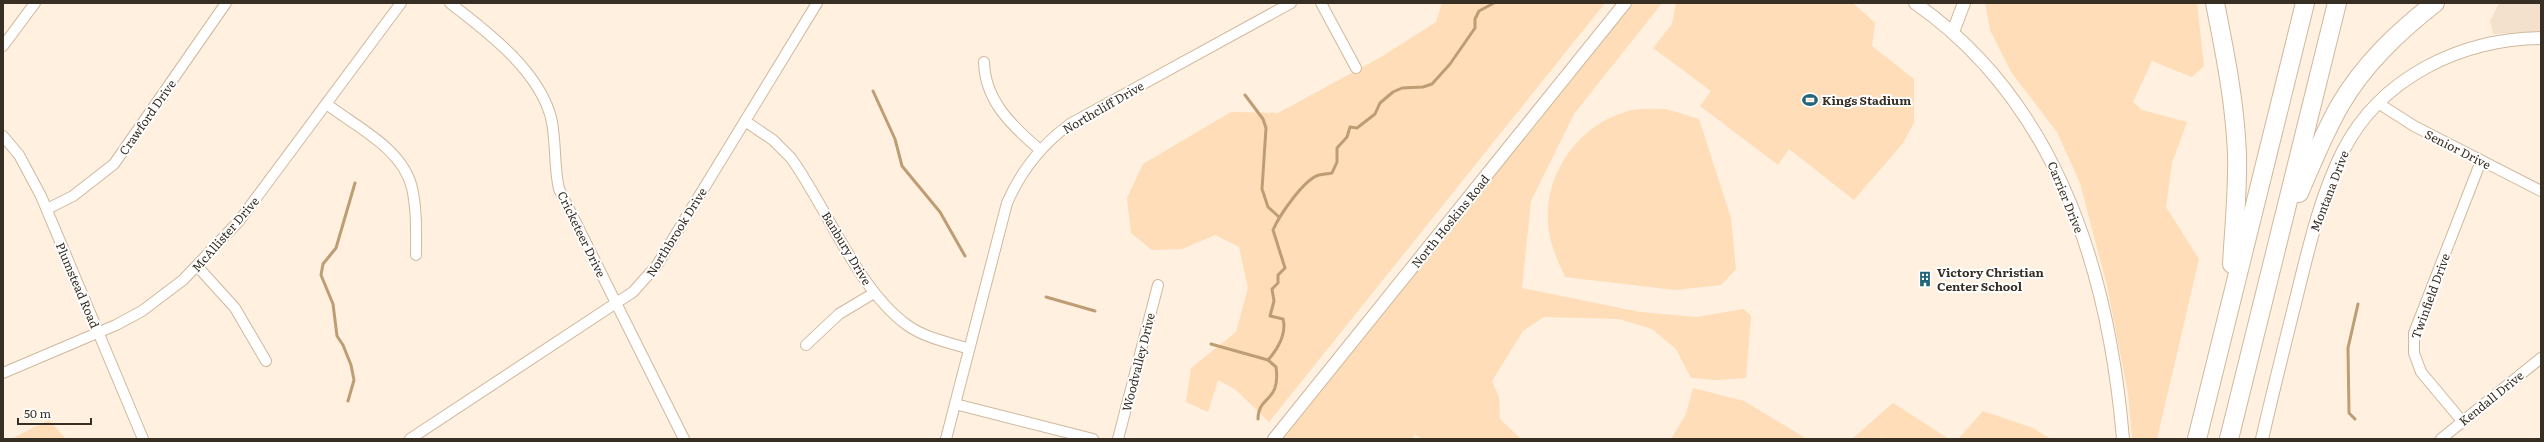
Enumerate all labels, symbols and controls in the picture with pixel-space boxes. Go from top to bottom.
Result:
street label: Crawford Drive [114,76,180,158]
street label: Northcliff Drive [1059,76,1147,138]
sports icon: Kings Stadium [1801,91,1819,109]
place label: Kings Stadium [1822,91,1911,109]
street label: Senior Drive [2422,125,2494,173]
street label: Montana Drive [2305,148,2353,234]
street label: Carrier Drive [2043,159,2089,235]
street label: North Hoskins Road [1407,170,1494,272]
street label: Northbrook Drive [641,184,711,280]
street label: Cricketeer Drive [553,188,611,280]
street label: McAllister Drive [187,192,263,276]
street label: Banbury Drive [818,208,876,288]
street label: Plumstead Road [52,239,104,331]
street label: Twinfield Drive [2406,251,2454,341]
place label: Victory Christian Center School [1937,263,2044,295]
building icon: Victory Christian Center School [1916,270,1934,288]
street label: Woodvalley Drive [1117,311,1159,413]
street label: Kendall Drive [2455,366,2527,430]
scale bar [18,400,91,426]
text: 50 m [24,404,51,422]

